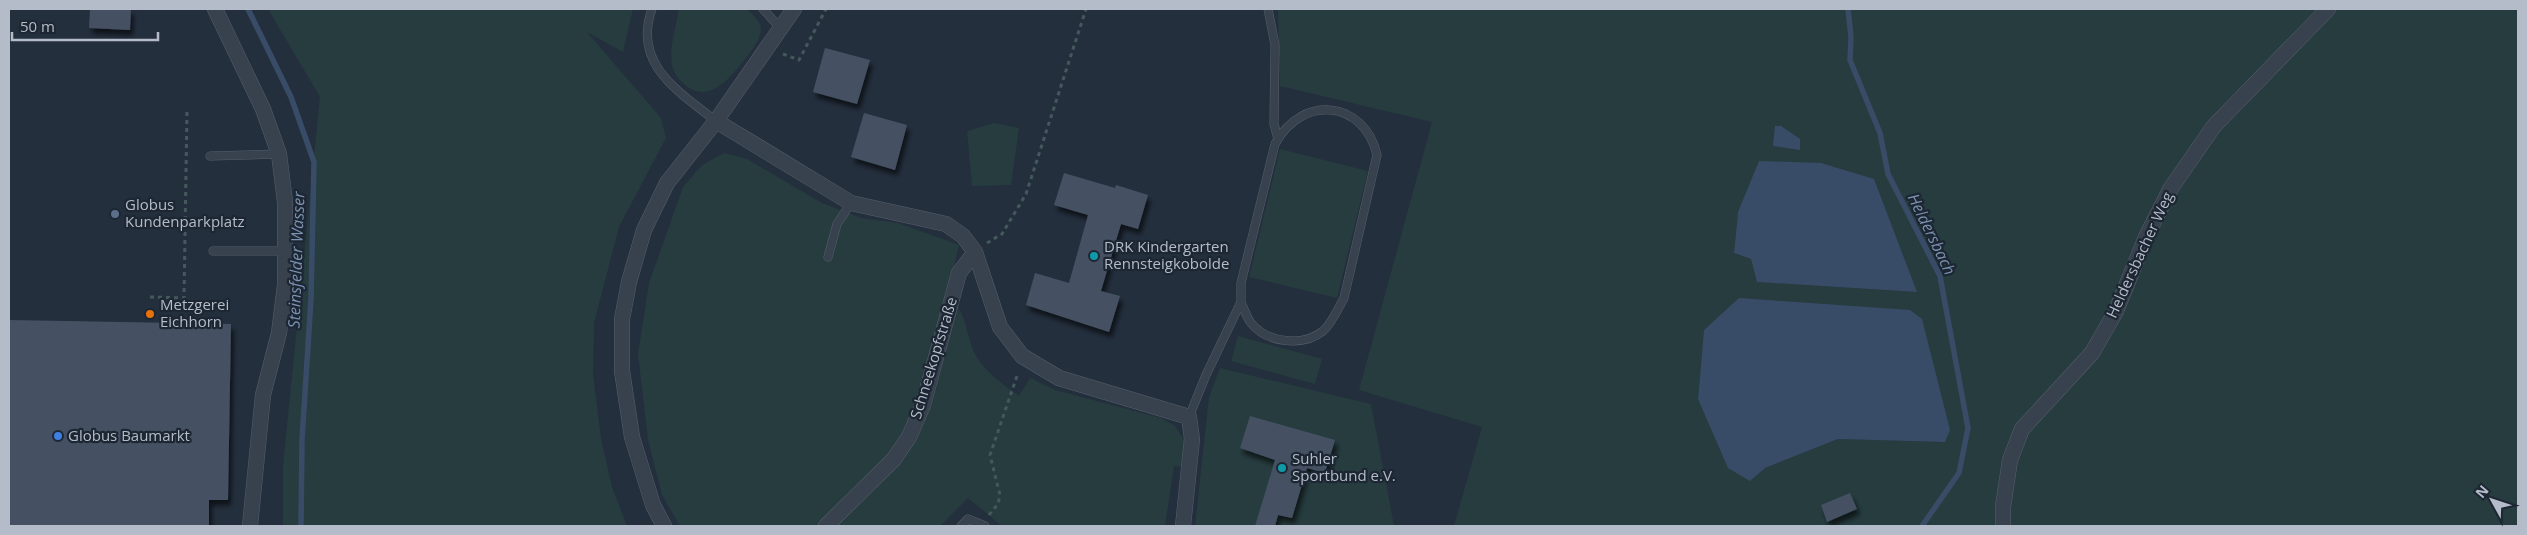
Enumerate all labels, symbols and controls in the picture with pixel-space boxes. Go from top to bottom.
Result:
scale bar [12,10,159,42]
text: 50 m [20,16,55,36]
street label: Heldersbacher Weg [2101,188,2177,321]
water label: Heldersbach [1903,190,1961,278]
water label: Steinsfelder Wasser [283,191,309,329]
place label: Globus Kundenparkplatz [125,194,245,231]
marker: Globus Kundenparkplatz [109,208,121,220]
place label: DRK Kindergarten Rennsteigkobolde [1104,236,1229,273]
marker: DRK Kindergarten Rennsteigkobolde [1088,250,1100,262]
place label: Metzgerei Eichhorn [160,294,229,331]
street label: Schneekopfstraße [905,294,961,421]
marker: Metzgerei Eichhorn [144,308,156,320]
place label: Globus Baumarkt [68,425,190,445]
marker: Globus Baumarkt [52,430,64,442]
place label: Suhler Sportbund e.V. [1292,448,1396,485]
marker: Suhler Sportbund e.V. [1276,462,1288,474]
north arrow [2467,475,2517,525]
text: N [2471,481,2493,502]

